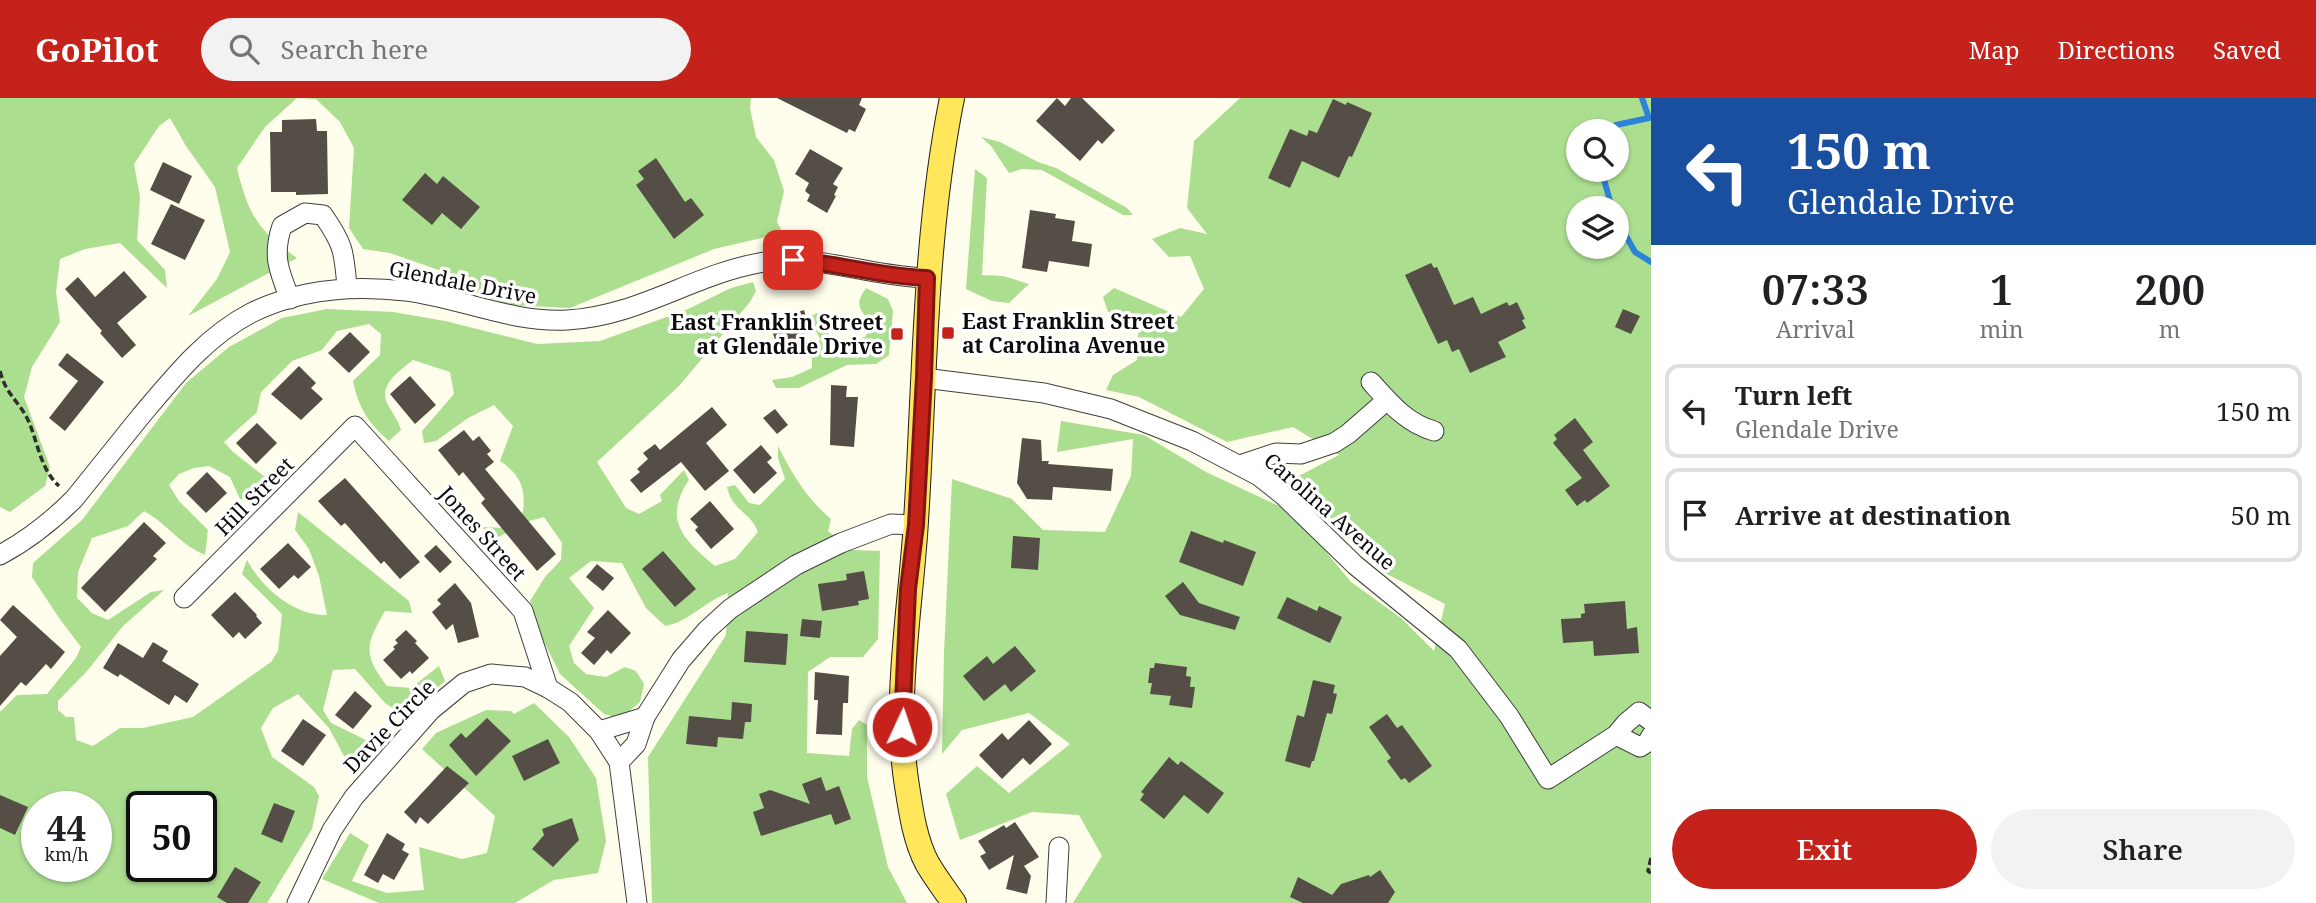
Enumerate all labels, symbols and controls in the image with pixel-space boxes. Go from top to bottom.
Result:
search box [201,18,691,81]
text: GoPilot [35,27,159,72]
icon: search [225,30,263,68]
text: Search here [281,31,428,67]
text: Map [1969,33,2020,66]
text: Directions [2058,33,2175,66]
text: Saved [2213,33,2281,66]
text: 150 m [1787,117,1931,183]
map controls [1566,119,1629,259]
button: search [1566,119,1629,182]
icon: left [1672,126,1763,217]
text: Glendale Drive [1787,180,2015,223]
button: layers [1566,196,1629,259]
pin [763,230,823,290]
icon: arrive [774,241,812,279]
street label: Glendale Drive [387,254,539,310]
text: 07:33 [1762,260,1869,317]
text: 1 [1990,260,2013,317]
text: 200 [2134,260,2205,317]
place label: East Franklin Street at Carolina Avenue [962,307,1175,359]
place label: East Franklin Street at Glendale Drive [671,308,883,360]
text: Arrival [1776,313,1855,345]
text: min [1980,313,2024,345]
text: m [2159,313,2181,345]
marker: East Franklin Street at Carolina Avenue [940,325,956,341]
marker: East Franklin Street at Glendale Drive [889,326,905,342]
text: Turn left [1735,377,1852,413]
icon: left [1676,392,1714,430]
text: 150 m [2216,393,2291,429]
text: Glendale Drive [1735,413,1899,445]
street label: Carolina Avenue [1258,446,1402,576]
street label: Hill Street [209,451,299,541]
street label: Jones Street [432,479,533,586]
icon: arrive [1676,496,1714,534]
text: Arrive at destination [1735,497,2011,533]
text: 50 m [2231,497,2291,533]
street label: Davie Circle [337,673,441,779]
position arrow [865,690,939,764]
speed limit sign: 50 [126,791,217,882]
text: 44 [47,804,86,851]
button: Exit [1672,809,1977,889]
button: Share [1991,809,2295,889]
text: km/h [44,842,89,866]

